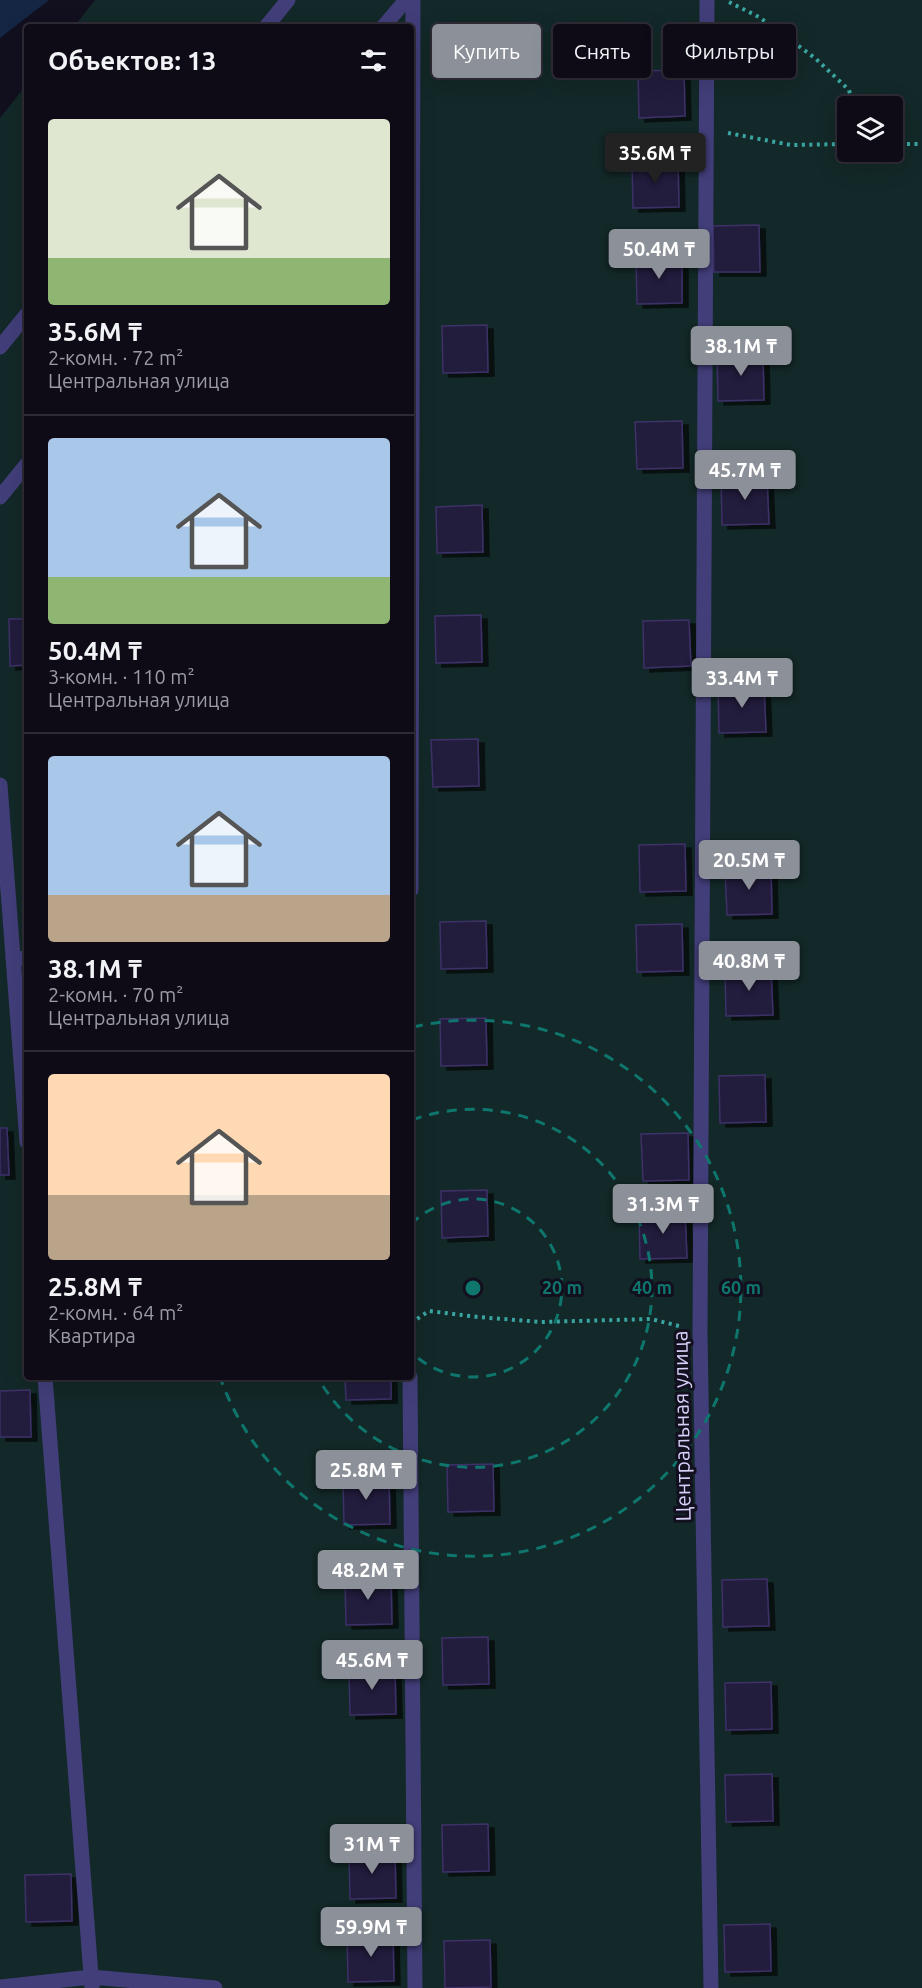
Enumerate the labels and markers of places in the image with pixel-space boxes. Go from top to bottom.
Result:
pin: 35.6M ₸ [600,133,710,184]
pin: 50.4M ₸ [604,229,714,280]
pin: 38.1M ₸ [686,326,796,377]
pin: 45.7M ₸ [690,450,800,501]
pin: 33.4M ₸ [687,658,797,709]
pin: 20.5M ₸ [694,840,804,891]
pin: 40.8M ₸ [694,941,804,992]
pin: 31.3M ₸ [608,1184,718,1235]
centre of rings [463,1278,483,1298]
pin: 25.8M ₸ [311,1450,421,1501]
pin: 48.2M ₸ [313,1550,423,1601]
pin: 45.6M ₸ [317,1640,427,1691]
pin: 31M ₸ [330,1824,414,1875]
pin: 59.9M ₸ [316,1907,426,1958]

